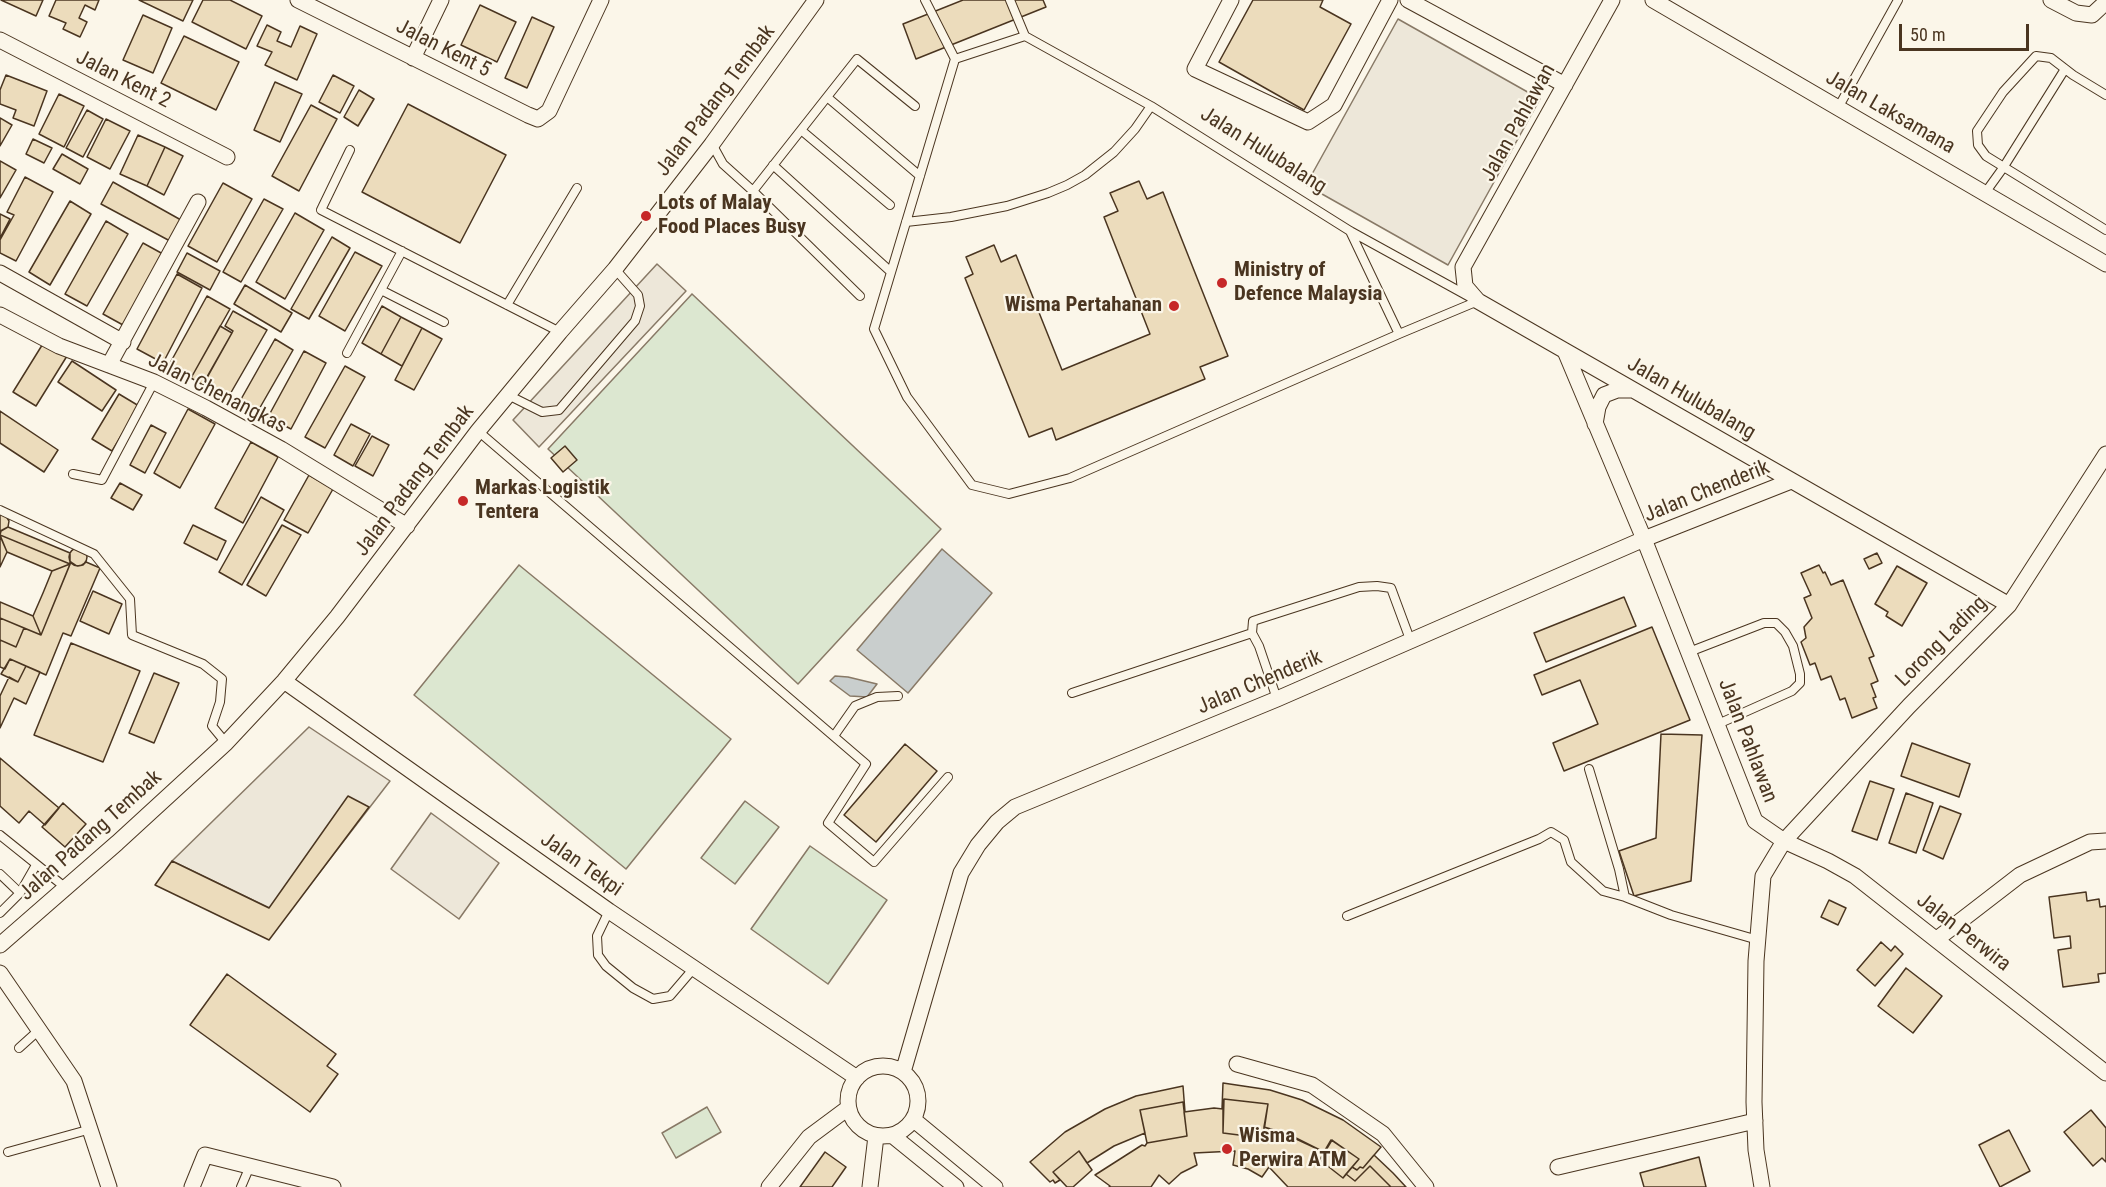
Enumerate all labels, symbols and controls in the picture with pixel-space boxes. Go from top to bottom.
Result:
scale bar [1902,12,2032,50]
street label: Jalan Kent 5 [392,14,494,84]
street label: Jalan Padang Tembak [651,20,781,182]
text: 50 m [1910,24,1945,45]
street label: Jalan Kent 2 [72,45,174,115]
street label: Jalan Pahlawan [1476,60,1562,186]
street label: Jalan Laksamana [1821,66,1959,160]
street label: Jalan Hulubalang [1195,102,1331,200]
place label: Lots of Malay Food Places Busy [658,191,806,241]
marker: Lots of Malay Food Places Busy [639,209,653,223]
place label: Ministry of Defence Malaysia [1234,258,1382,308]
marker: Ministry of Defence Malaysia [1215,276,1229,290]
place label: Wisma Pertahanan [1005,293,1162,319]
marker: Wisma Pertahanan [1167,299,1181,313]
street label: Jalan Chenangkas [144,348,290,440]
street label: Jalan Hulubalang [1622,352,1760,446]
street label: Jalan Padang Tembak [350,400,480,562]
street label: Jalan Chenderik [1641,455,1773,529]
place label: Markas Logistik Tentera [475,476,610,526]
marker: Markas Logistik Tentera [456,494,470,508]
street label: Lorong Lading [1891,591,1993,693]
street label: Jalan Chenderik [1194,645,1326,721]
street label: Jalan Pahlawan [1712,676,1782,806]
street label: Jalan Padang Tembak [15,765,167,907]
street label: Jalan Tekpi [535,828,627,902]
street label: Jalan Perwira [1911,888,2015,978]
place label: Wisma Perwira ATM [1239,1124,1347,1174]
marker: Wisma Perwira ATM [1220,1142,1234,1156]

